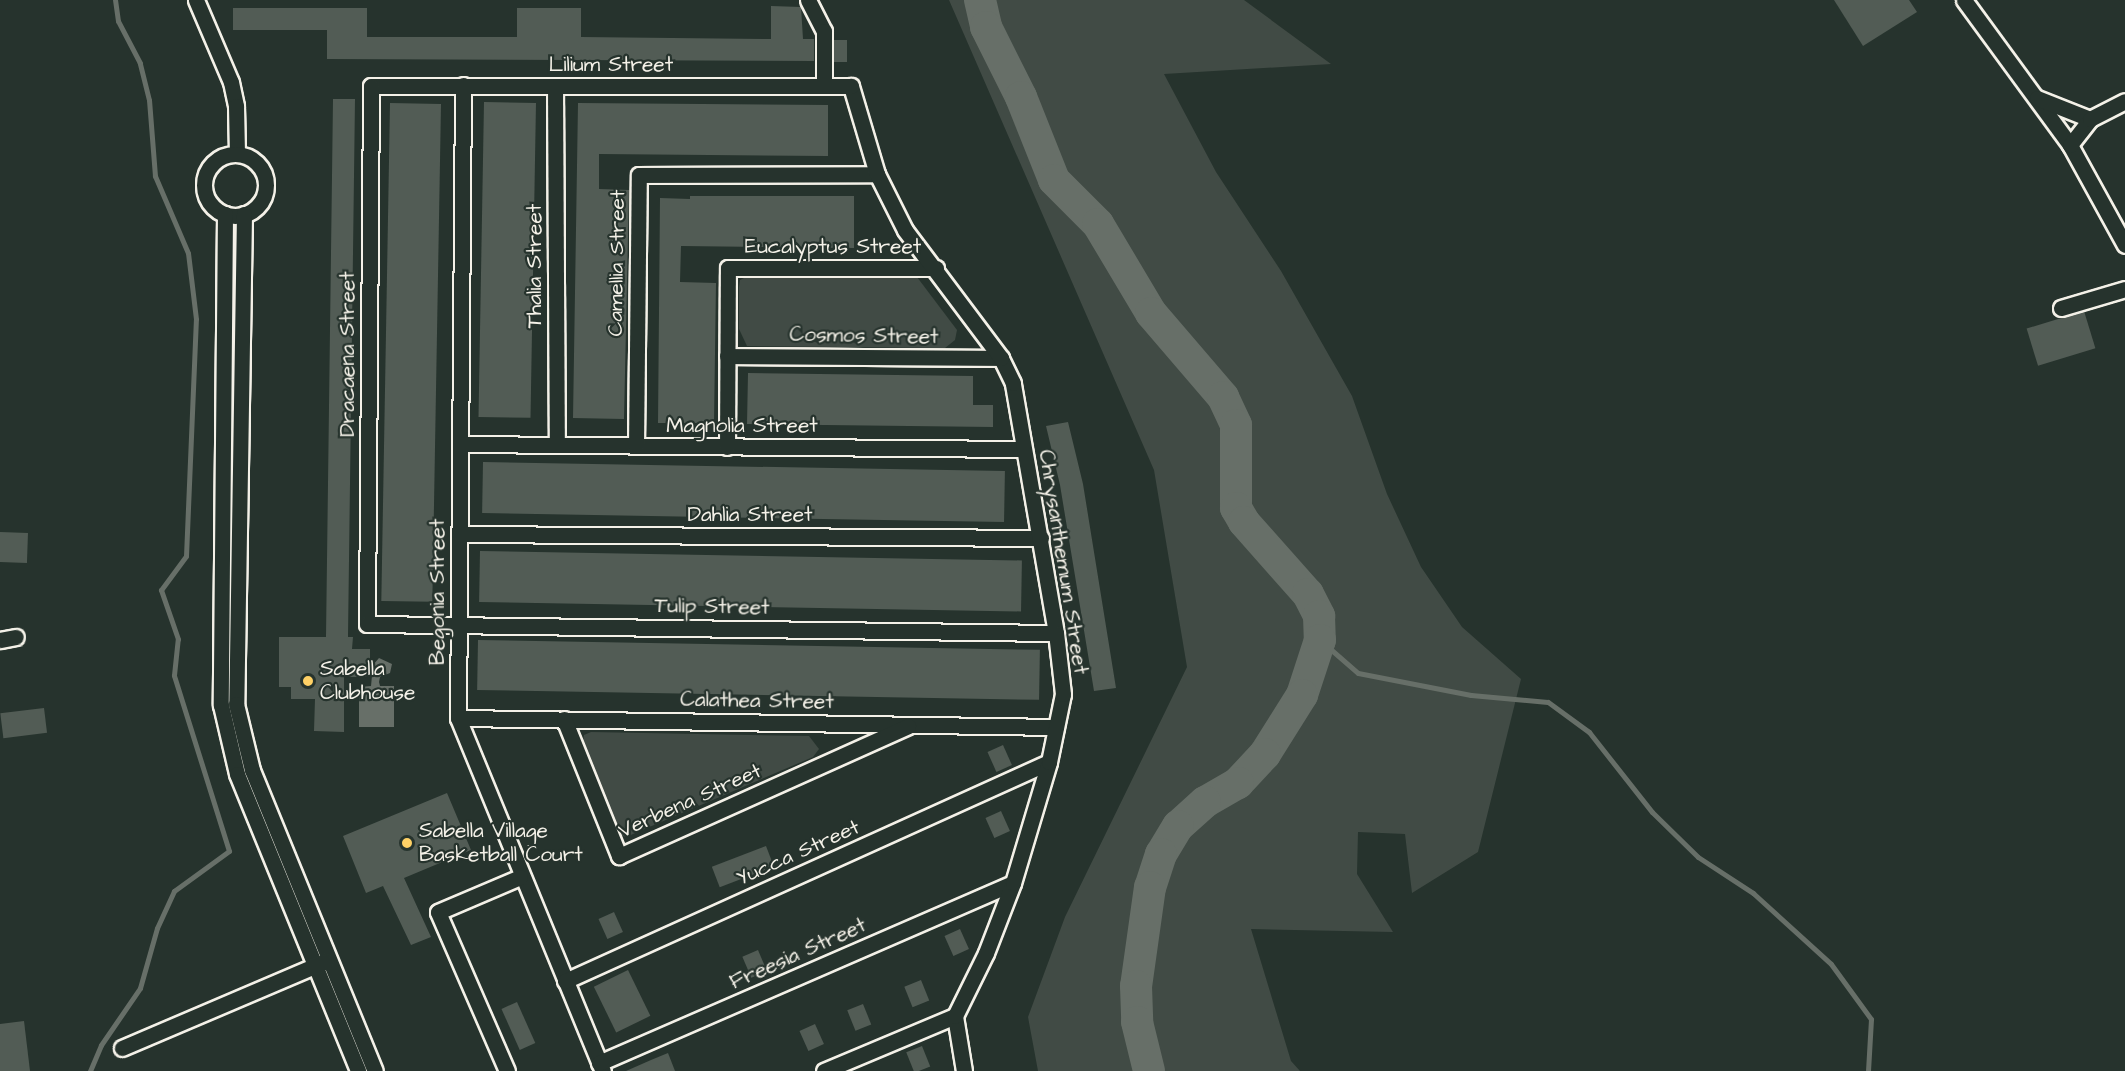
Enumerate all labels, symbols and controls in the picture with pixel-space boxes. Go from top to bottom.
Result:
street label: Lilium Street [549,52,673,78]
street label: Camellia Street [603,189,631,337]
street label: Thalia Street [522,204,548,328]
street label: Eucalyptus Street [745,234,921,260]
street label: Dracaena Street [335,271,361,437]
street label: Cosmos Street [789,322,939,350]
street label: Magnolia Street [666,413,818,439]
street label: Chrysanthemum Street [1033,448,1093,676]
street label: Dahlia Street [687,502,813,528]
street label: Begonia Street [425,519,451,665]
street label: Tulip Street [654,593,770,621]
place label: Sabella Clubhouse [320,656,415,706]
marker: Sabella Clubhouse [301,674,315,688]
street label: Calathea Street [680,687,834,715]
street label: Verbena Street [615,758,765,844]
street label: Yucca Street [732,815,864,891]
place label: Sabella Village Basketball Court [419,818,583,868]
marker: Sabella Village Basketball Court [400,836,414,850]
street label: Freesia Street [726,913,870,995]

